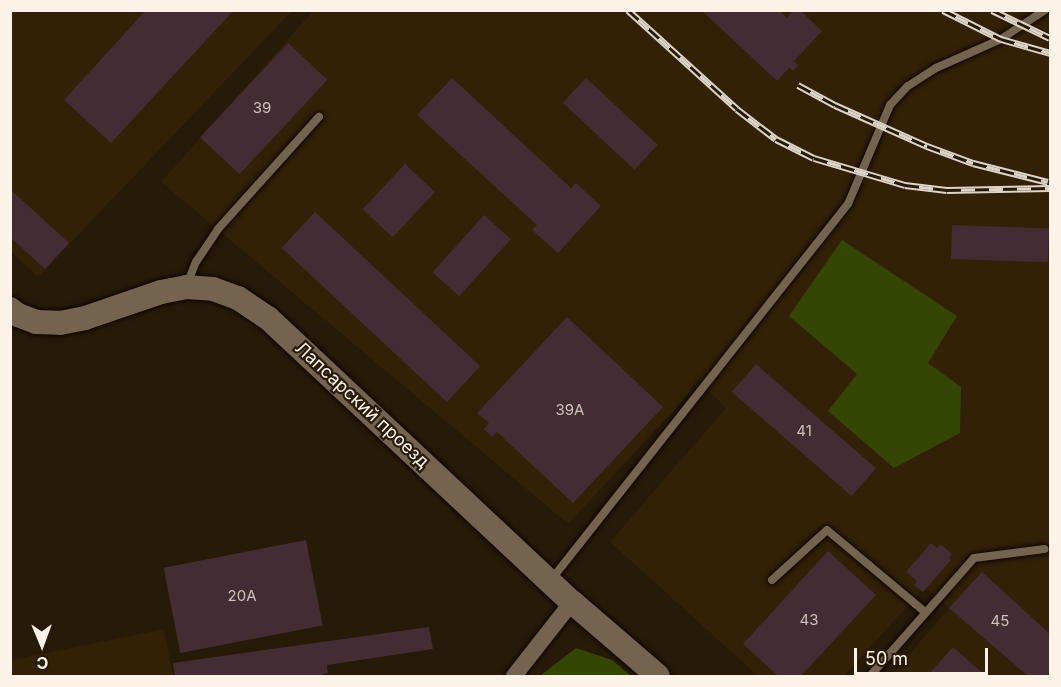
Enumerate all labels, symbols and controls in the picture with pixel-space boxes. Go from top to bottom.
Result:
house number: 39 [253,99,271,117]
street label: Лапсарский проезд [291,337,433,473]
house number: 39А [556,401,584,419]
house number: 41 [796,422,812,440]
house number: 20А [228,587,256,605]
house number: 43 [800,611,818,629]
house number: 45 [991,612,1009,630]
north arrow [12,615,72,675]
scale bar [857,636,990,674]
text: 50 m [865,648,908,669]
text: С [36,653,48,673]

